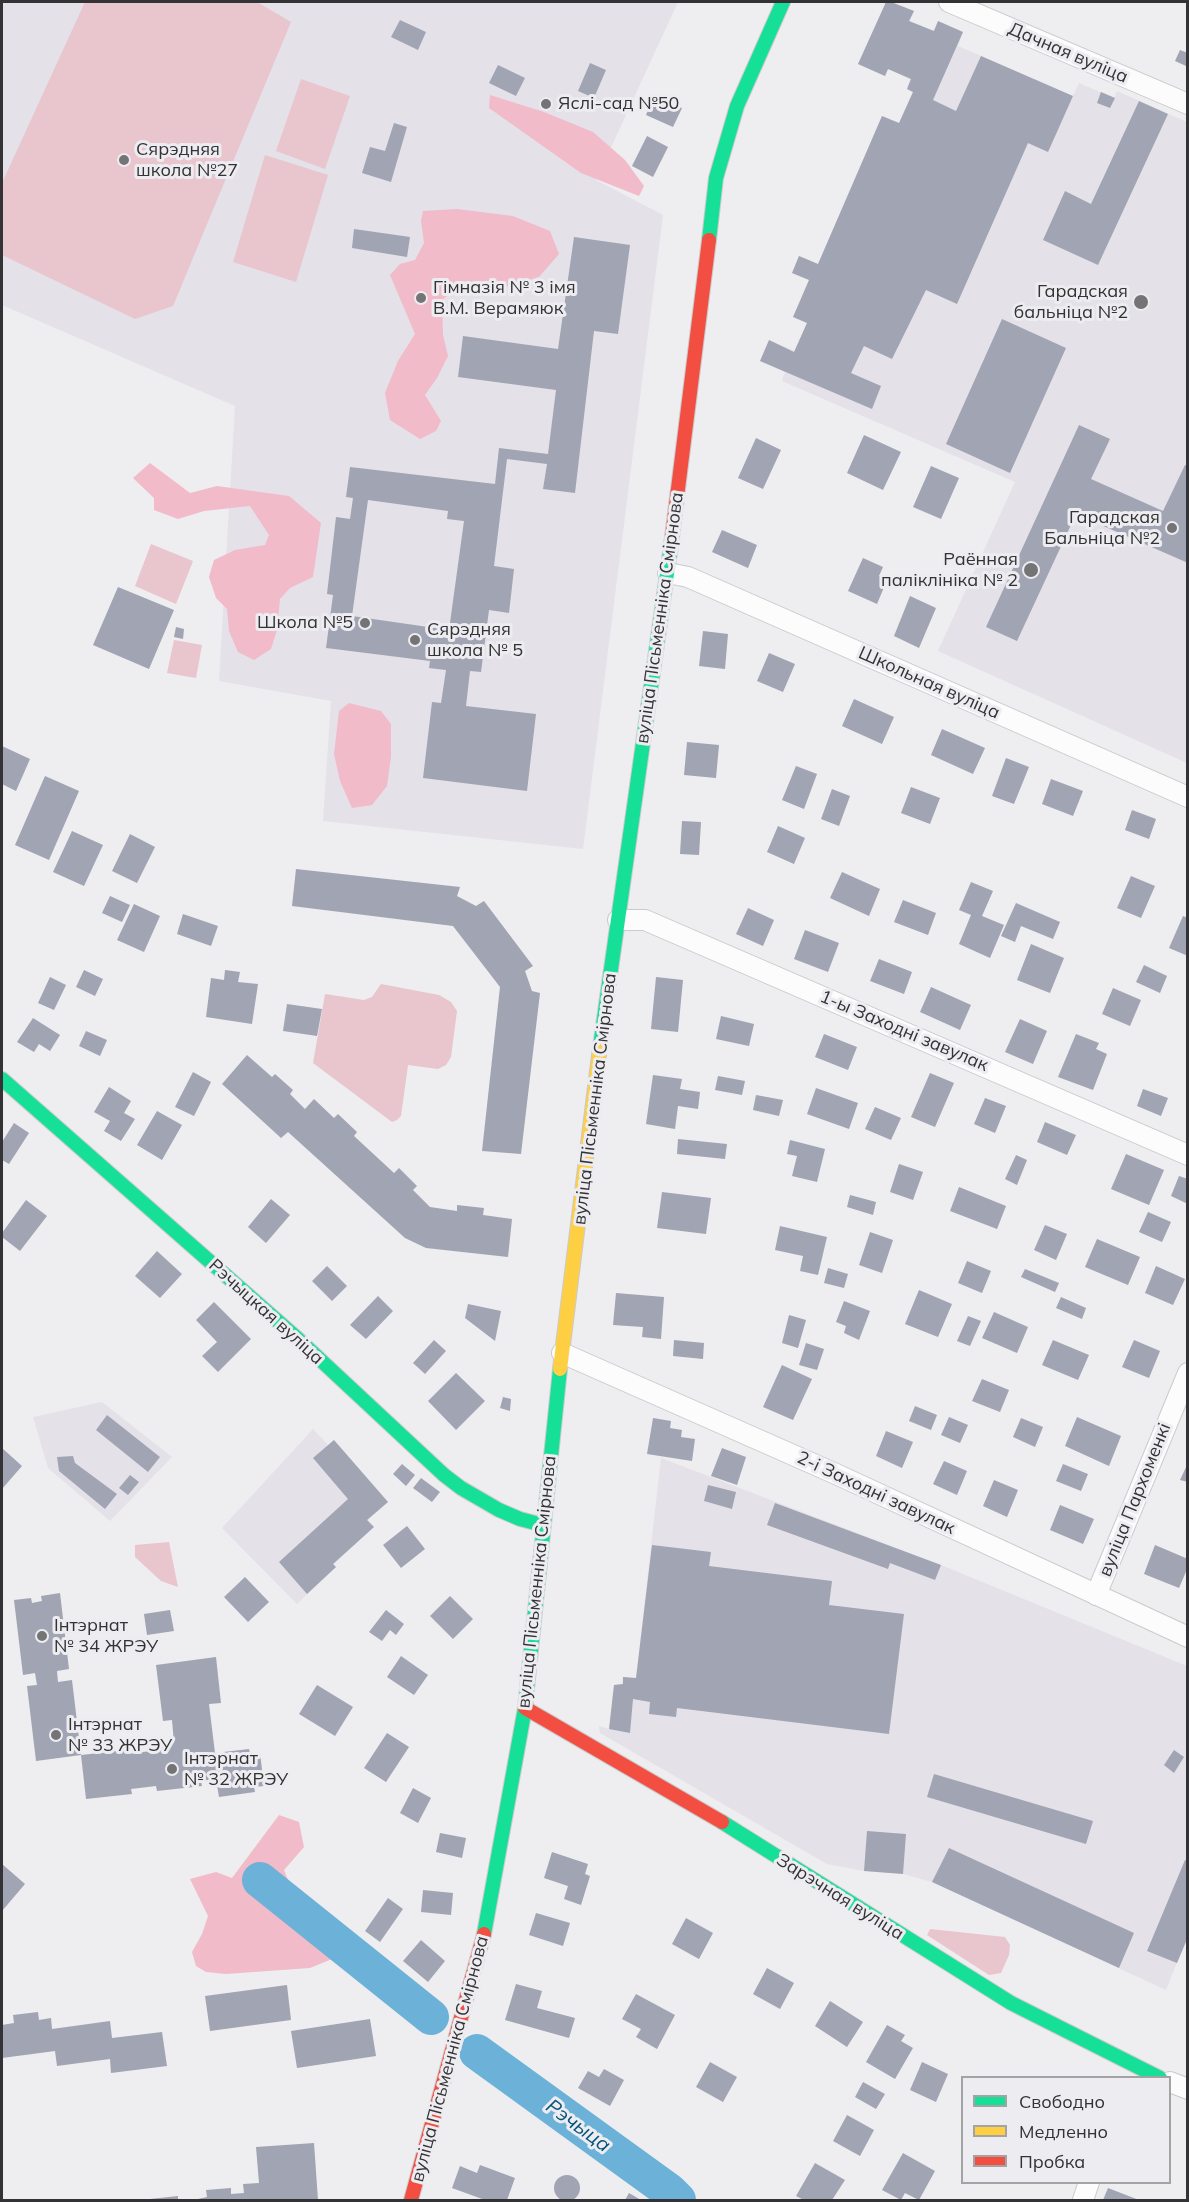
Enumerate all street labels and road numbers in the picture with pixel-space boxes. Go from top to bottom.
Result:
street label: Дачная вуліца [1005,18,1131,88]
street label: вуліца Пісьменніка Смірнова [632,491,688,745]
street label: Школьная вуліца [855,642,1003,724]
street label: вуліца Пісьменніка Смірнова [569,972,621,1226]
street label: 1-ы Заходні завулак [817,986,991,1076]
street label: Рэчыцкая вуліца [204,1255,328,1369]
street label: вуліца Пархоменкі [1094,1420,1176,1580]
street label: 2-і Заходні завулак [794,1447,958,1539]
street label: вуліца Пісьменніка Смірнова [513,1455,561,1709]
street label: Зарэчная вуліца [772,1849,908,1945]
street label: вуліца Пісьменніка Смірнова [407,1934,493,2184]

